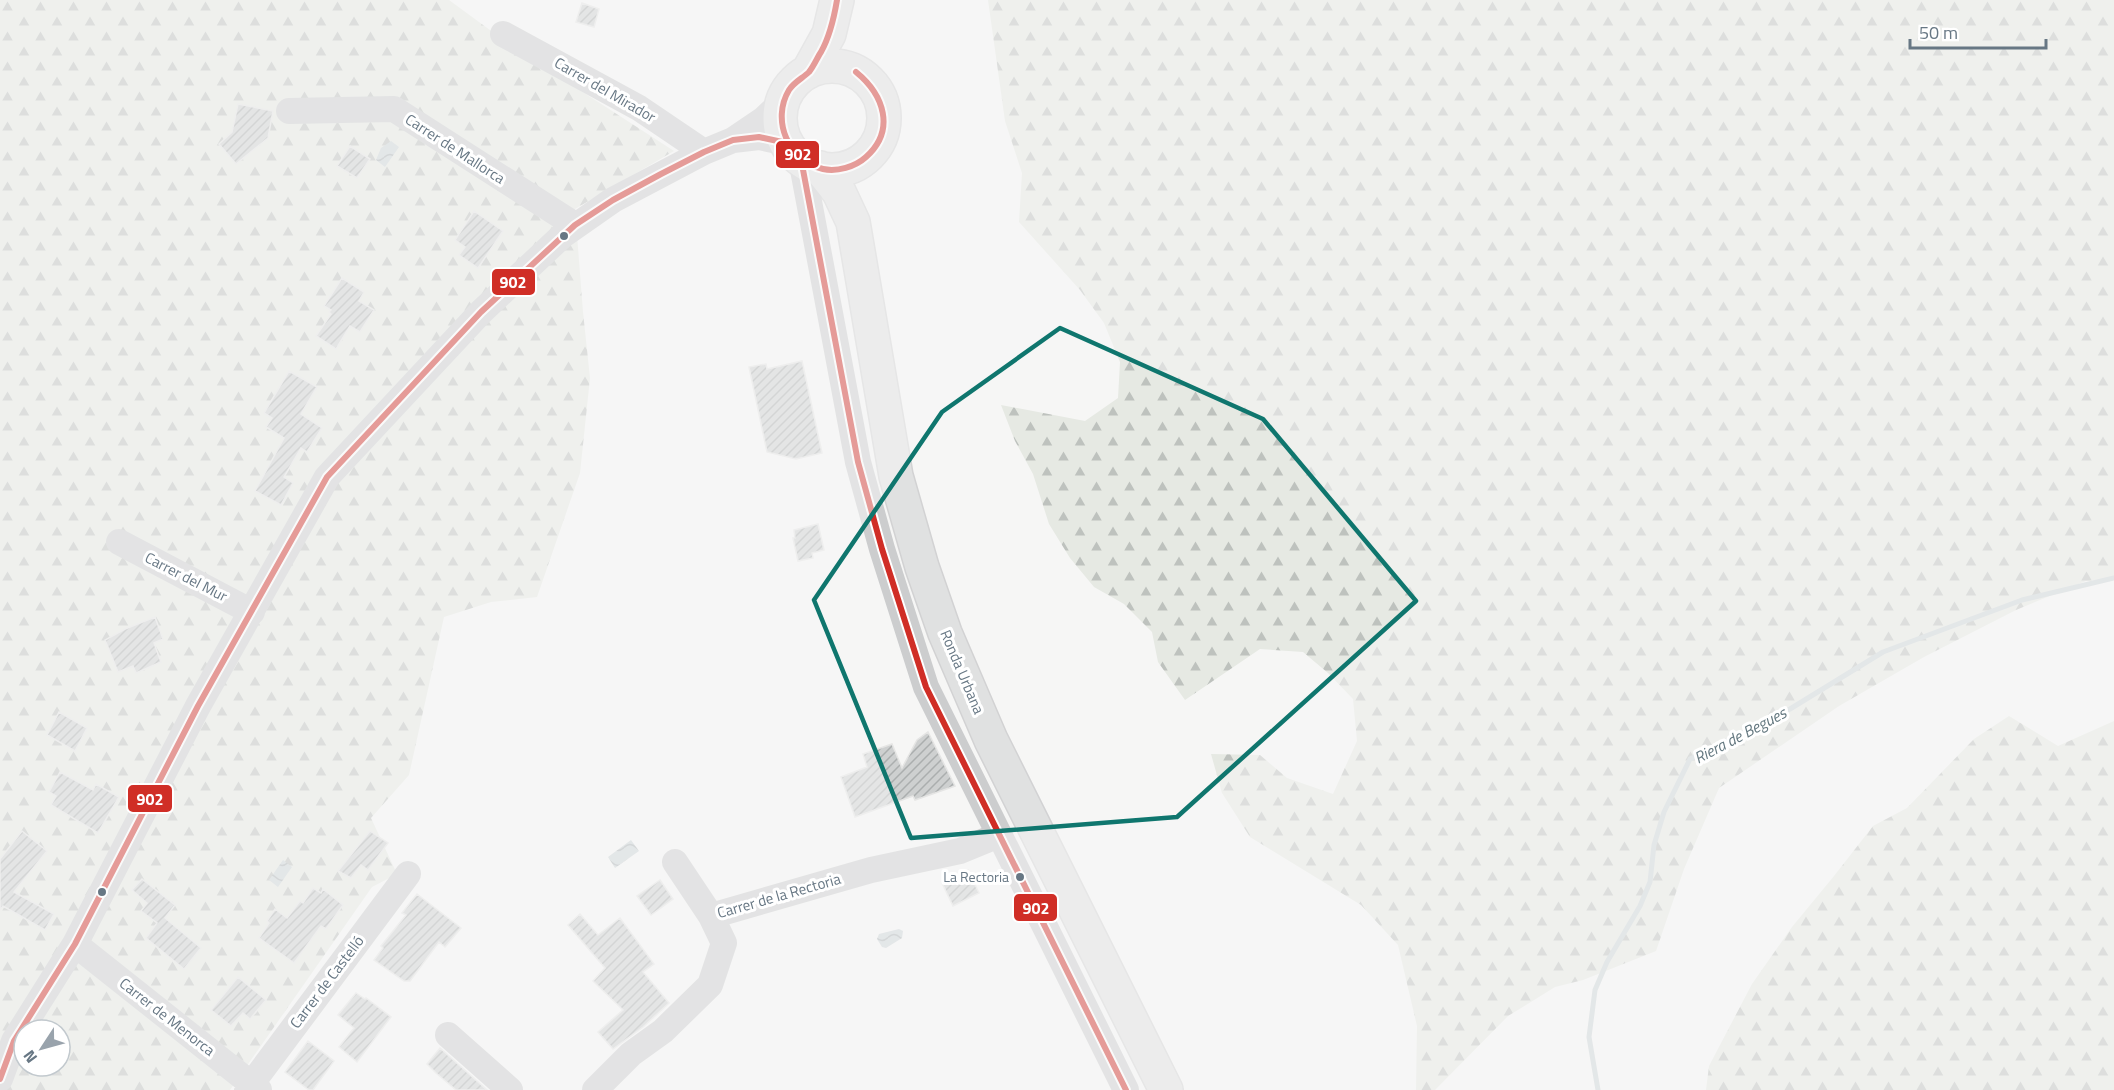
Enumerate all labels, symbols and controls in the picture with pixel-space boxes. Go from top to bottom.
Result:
scale bar [1910,12,2046,50]
text: 50 m [1919,19,1958,46]
street label: Carrer del Mirador [550,51,660,128]
street label: Carrer de Mallorca [401,108,510,190]
line badge: 902 [775,140,820,169]
text: 902 [785,142,811,166]
unlabelled marker [558,230,570,242]
line badge: 902 [491,268,536,296]
text: 902 [500,270,526,294]
street label: Carrer del Mur [141,546,232,607]
street label: Ronda Urbana [934,626,991,718]
water label: Riera de Begues [1690,700,1791,769]
line badge: 902 [127,784,173,813]
text: 902 [137,787,163,811]
place label: La Rectoria [943,866,1009,887]
street label: Carrer de la Rectoria [714,867,844,924]
marker: La Rectoria [1014,871,1026,883]
unlabelled marker [96,886,108,898]
line badge: 902 [1013,893,1058,922]
text: 902 [1023,896,1049,920]
street label: Carrer de Castelló [284,930,369,1033]
street label: Carrer de Menorca [115,972,220,1062]
north arrow [12,1018,72,1078]
text: N [17,1045,43,1068]

